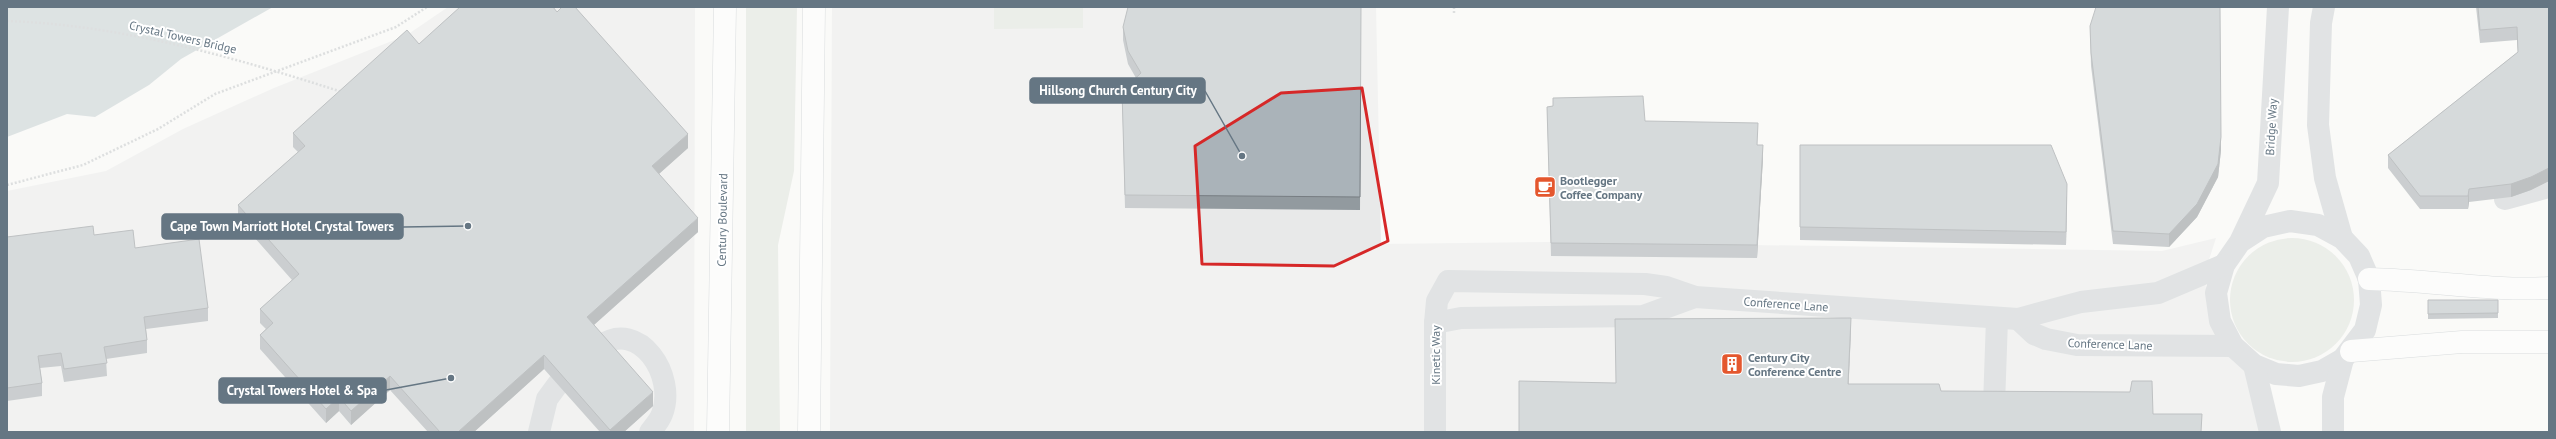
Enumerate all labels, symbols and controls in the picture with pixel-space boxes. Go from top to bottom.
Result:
street label: Crystal Towers Bridge [128,17,238,57]
callout: Hillsong Church Century City [1030,78,1205,103]
text: Hillsong Church Century City [1039,82,1198,99]
street label: Bridge Way [2262,98,2280,156]
street label: Century Boulevard [714,173,730,267]
place label: Bootlegger Coffee Company [1560,173,1643,202]
cafe icon: Bootlegger Coffee Company [1532,174,1558,200]
callout: Cape Town Marriott Hotel Crystal Towers [162,214,403,239]
text: Cape Town Marriott Hotel Crystal Towers [170,218,395,235]
street label: Conference Lane [1743,294,1829,314]
street label: Kinetic Way [1428,325,1443,385]
street label: Conference Lane [2067,335,2153,353]
place label: Century City Conference Centre [1748,350,1841,379]
building icon: Century City Conference Centre [1719,351,1745,377]
callout: Crystal Towers Hotel & Spa [219,378,386,403]
text: Crystal Towers Hotel & Spa [227,382,377,399]

